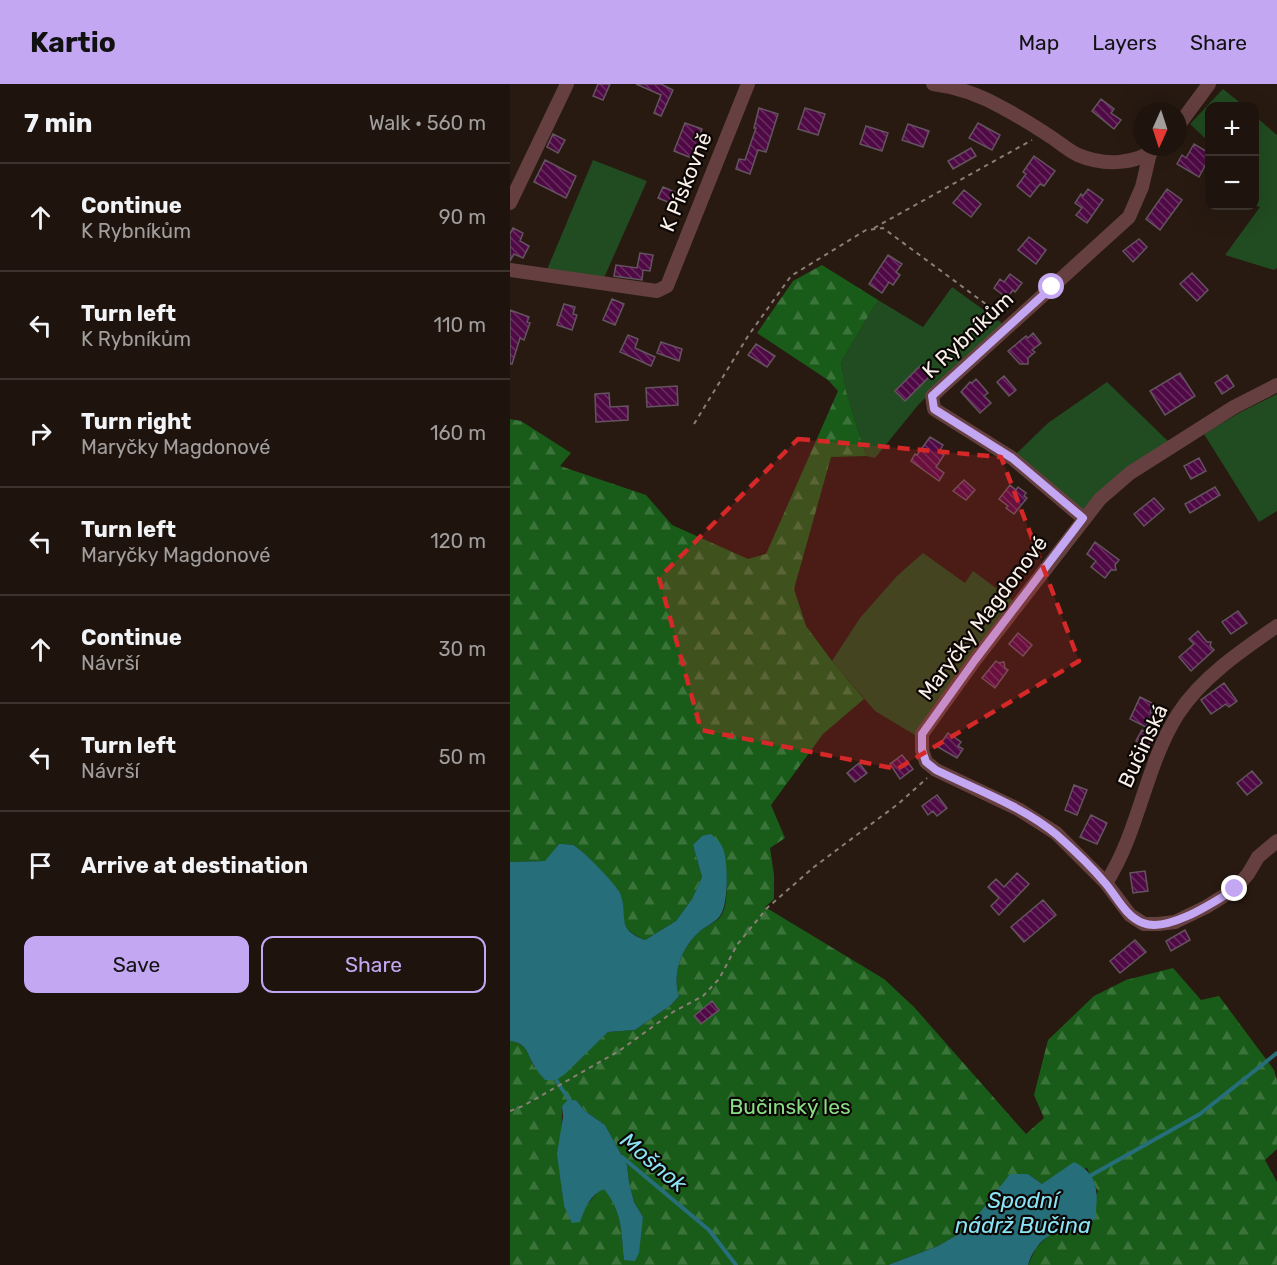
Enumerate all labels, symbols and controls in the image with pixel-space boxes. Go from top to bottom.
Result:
text: Kartio [30,26,116,59]
text: Map [1018,30,1059,55]
text: Layers [1092,30,1157,55]
text: Share [1190,30,1247,55]
north arrow [1133,102,1187,156]
map controls [1205,102,1259,210]
button: + [1205,102,1259,156]
text: 7 min [24,108,92,139]
text: Walk · 560 m [369,111,486,135]
street label: K Pískovně [654,128,717,235]
button: − [1205,156,1259,210]
text: Continue [81,192,182,219]
icon: ahead [24,201,57,234]
text: 90 m [439,205,486,229]
text: K Rybníkům [81,219,191,243]
route start [1038,273,1064,299]
street label: K Rybníkům [917,286,1018,383]
text: Turn left [81,300,176,327]
icon: left [24,309,57,342]
text: 110 m [434,313,486,337]
text: K Rybníkům [81,327,191,351]
text: Turn right [81,408,191,435]
icon: right [24,417,57,450]
text: 160 m [430,421,486,445]
text: Maryčky Magdonové [81,435,270,459]
text: Turn left [81,516,176,543]
icon: left [24,525,57,558]
text: 120 m [430,529,486,553]
street label: Maryčky Magdonové [913,531,1052,705]
text: Maryčky Magdonové [81,543,270,567]
text: Continue [81,624,182,651]
icon: ahead [24,633,57,666]
text: 30 m [439,637,486,661]
text: Návrší [81,651,139,675]
street label: Bučinská [1112,700,1173,791]
text: Turn left [81,732,176,759]
icon: left [24,741,57,774]
text: 50 m [439,745,486,769]
text: Návrší [81,759,139,783]
icon: arrive [24,849,57,882]
text: Arrive at destination [81,852,308,879]
route end [1221,875,1247,901]
button: Save [24,936,249,993]
button: Share [261,936,486,993]
park label: Bučinský les [729,1094,851,1119]
water label: Mošnok [615,1127,693,1198]
water label: Spodní nádrž Bučina [955,1187,1091,1239]

